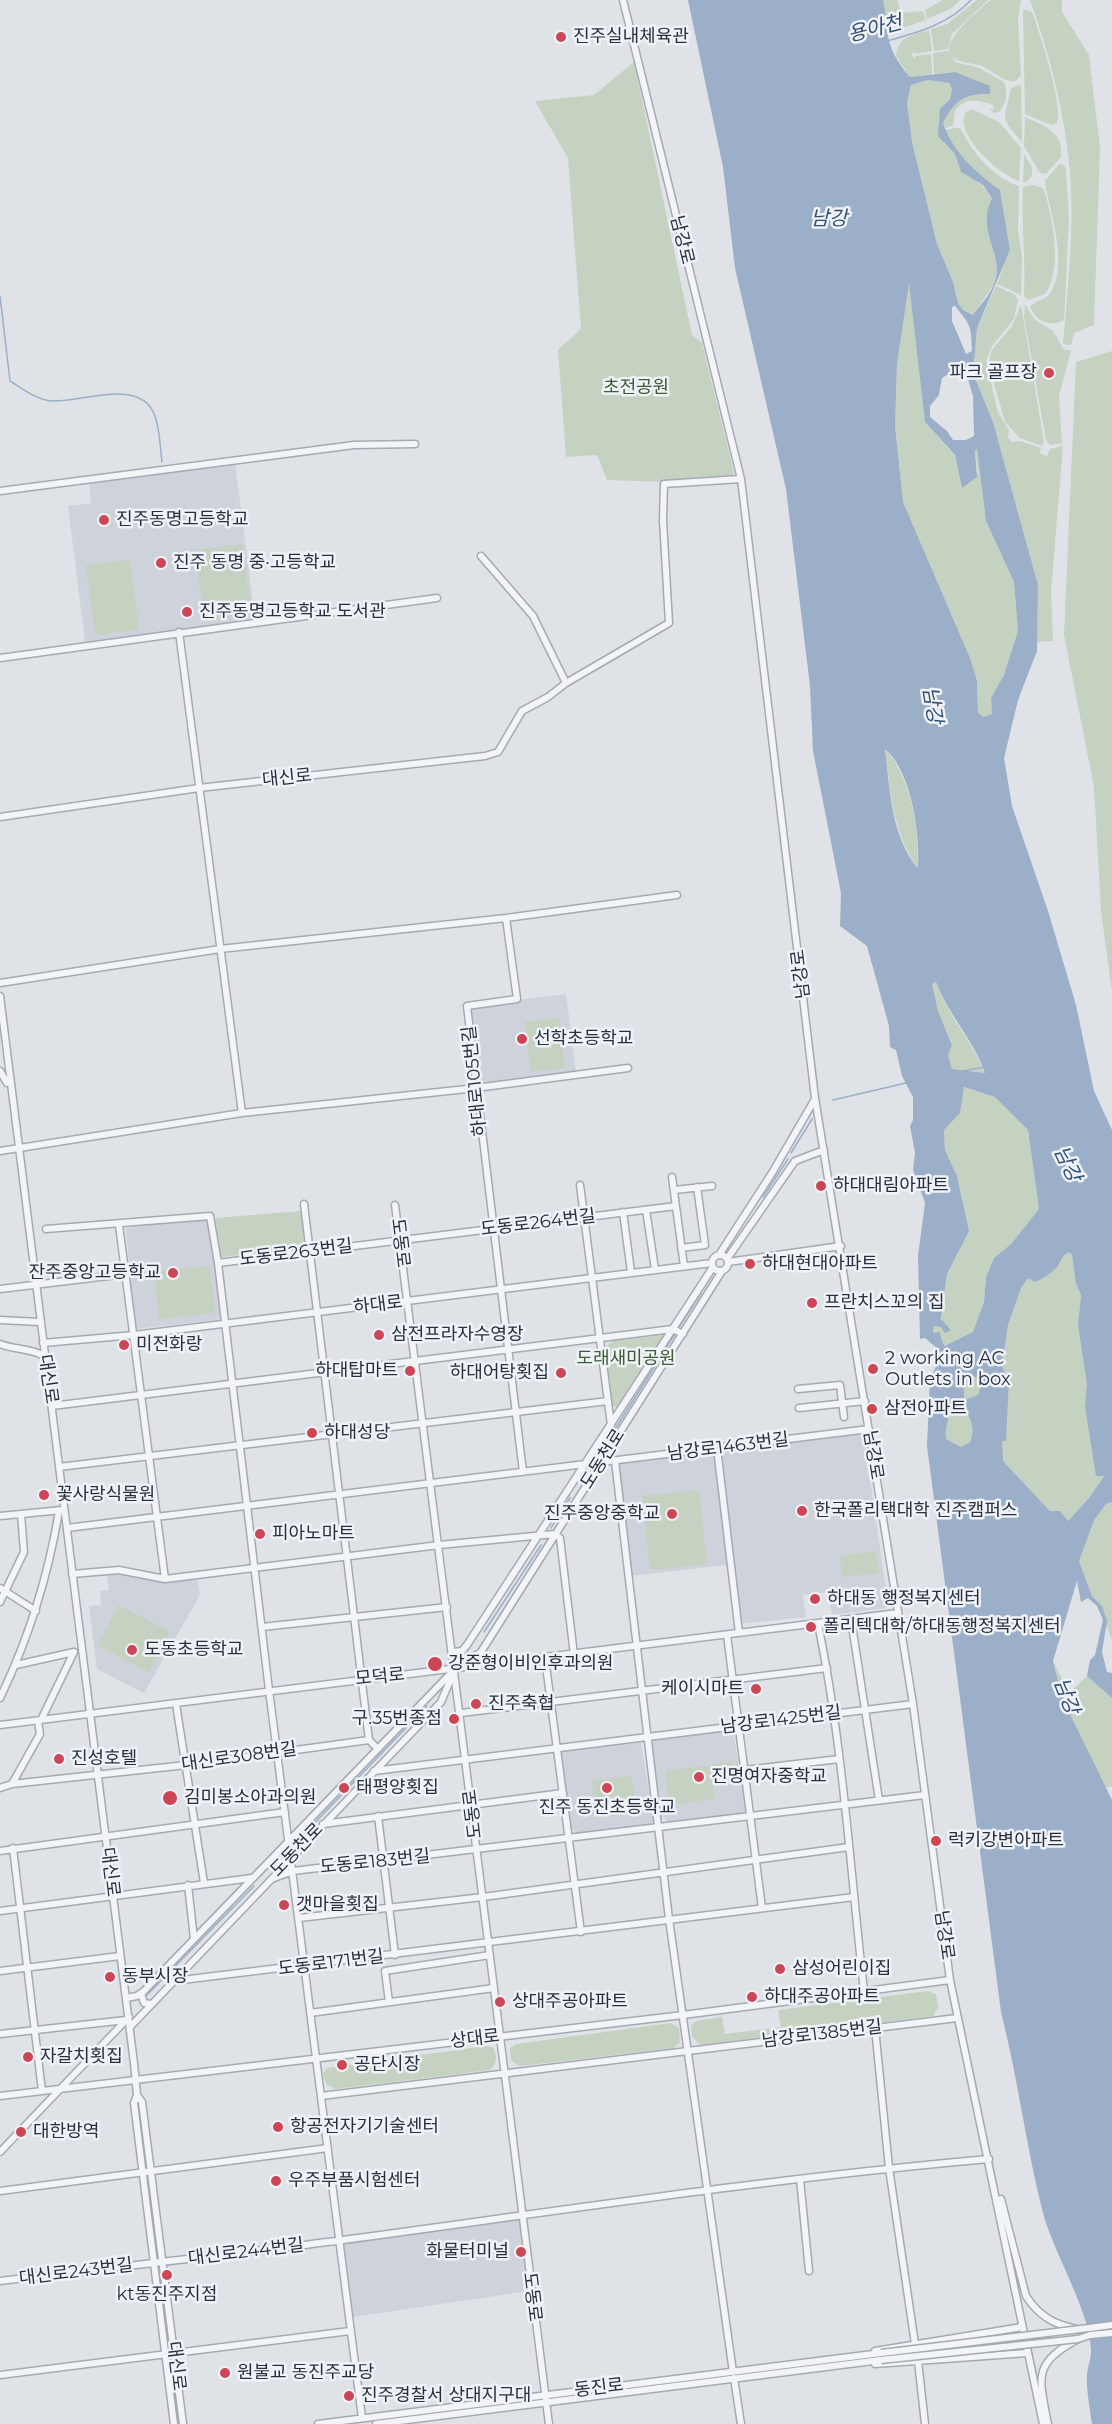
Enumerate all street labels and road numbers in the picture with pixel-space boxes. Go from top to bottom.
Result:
street label: 남강로 [666,213,698,267]
street label: 대신로 [261,765,313,791]
street label: 남강로 [787,948,815,1000]
street label: 하대로105번길 [458,1024,492,1138]
street label: 도동로264번길 [479,1205,597,1241]
street label: 도동로 [386,1217,414,1269]
street label: 도동로263번길 [238,1235,354,1271]
street label: 하대로 [352,1291,404,1319]
street label: 대신로 [34,1353,62,1405]
street label: 도동천로 [576,1425,630,1493]
street label: 남강로1463번길 [666,1429,790,1465]
street label: 남강로 [858,1429,888,1481]
street label: 모덕로 [354,1664,406,1690]
street label: 남강로1425번길 [719,1702,843,1738]
street label: 대신로308번길 [180,1738,298,1776]
street label: 도동로 [459,1788,487,1840]
street label: 도동천로 [266,1819,328,1881]
street label: 도동로183번길 [319,1845,431,1879]
street label: 대신로 [96,1846,124,1898]
street label: 남강로 [930,1909,958,1961]
street label: 도동로171번길 [277,1946,385,1980]
street label: 남강로1385번길 [761,2016,883,2052]
street label: 상대로 [449,2025,501,2053]
street label: 대신로244번길 [187,2234,305,2270]
street label: 대신로243번길 [18,2254,134,2290]
street label: 도동로 [518,2271,546,2323]
street label: 대신로 [162,2340,190,2392]
street label: 동진로 [573,2374,625,2402]

